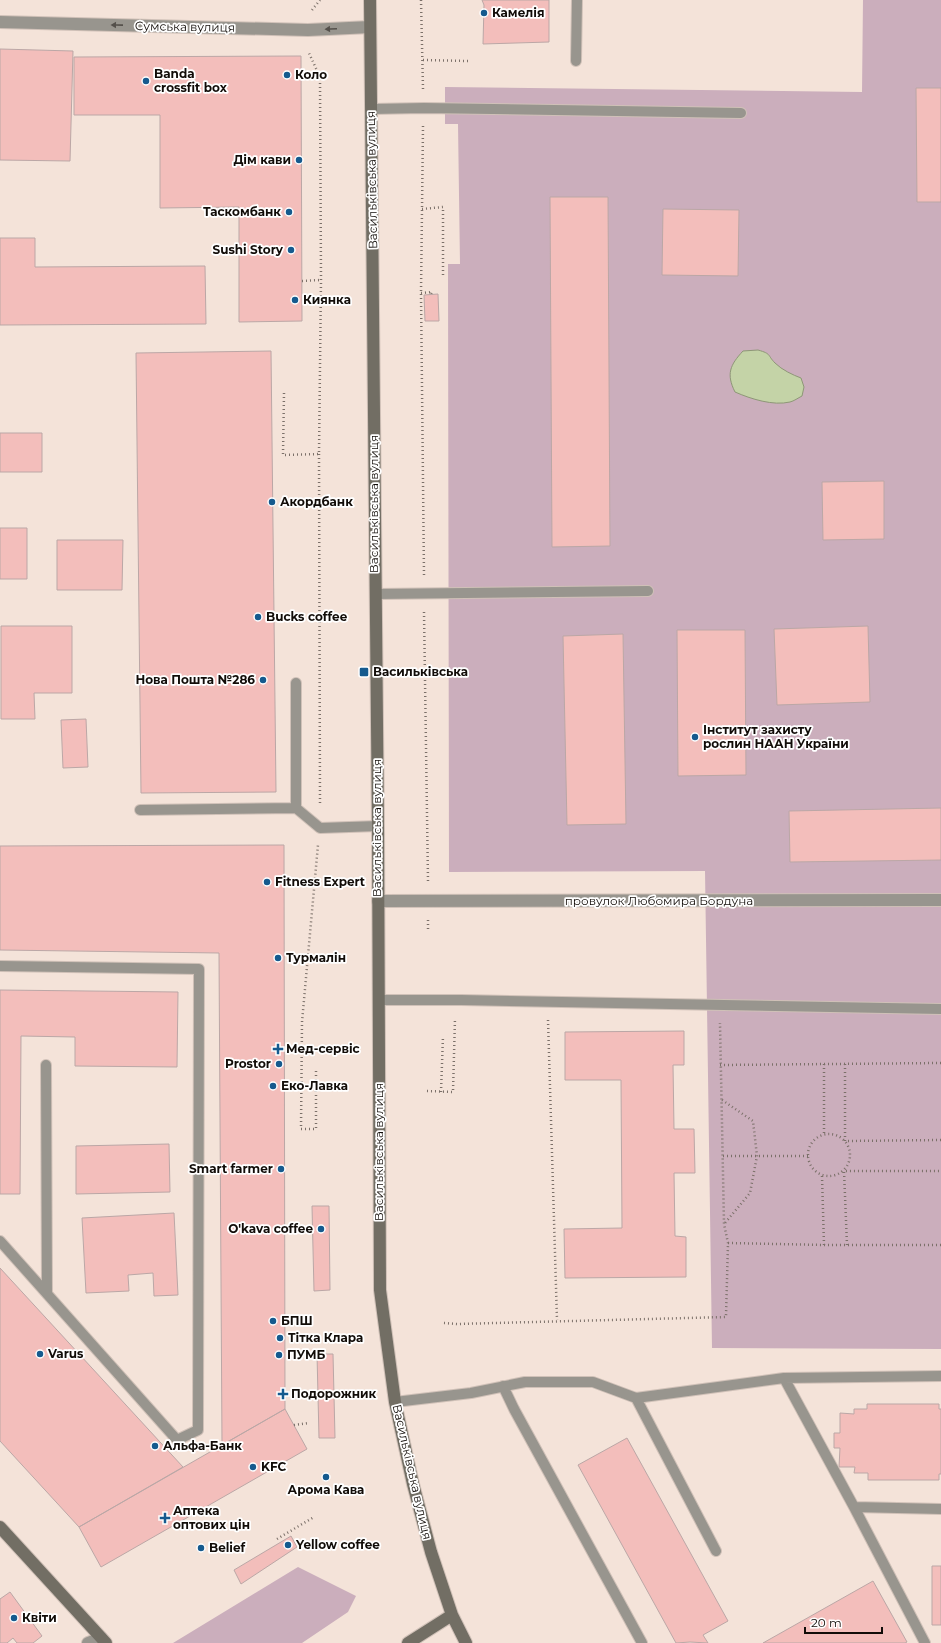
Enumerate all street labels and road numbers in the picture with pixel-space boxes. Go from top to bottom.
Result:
street label: Сумська вулиця [135,18,235,35]
street label: Васильківська вулиця [363,111,380,249]
street label: Васильківська вулиця [366,435,381,573]
street label: Васильківська вулиця [369,759,384,897]
street label: провулок Любомира Бордуна [565,893,753,908]
street label: Васильківська вулиця [371,1083,386,1221]
street label: Васильківська вулиця [390,1403,435,1541]

